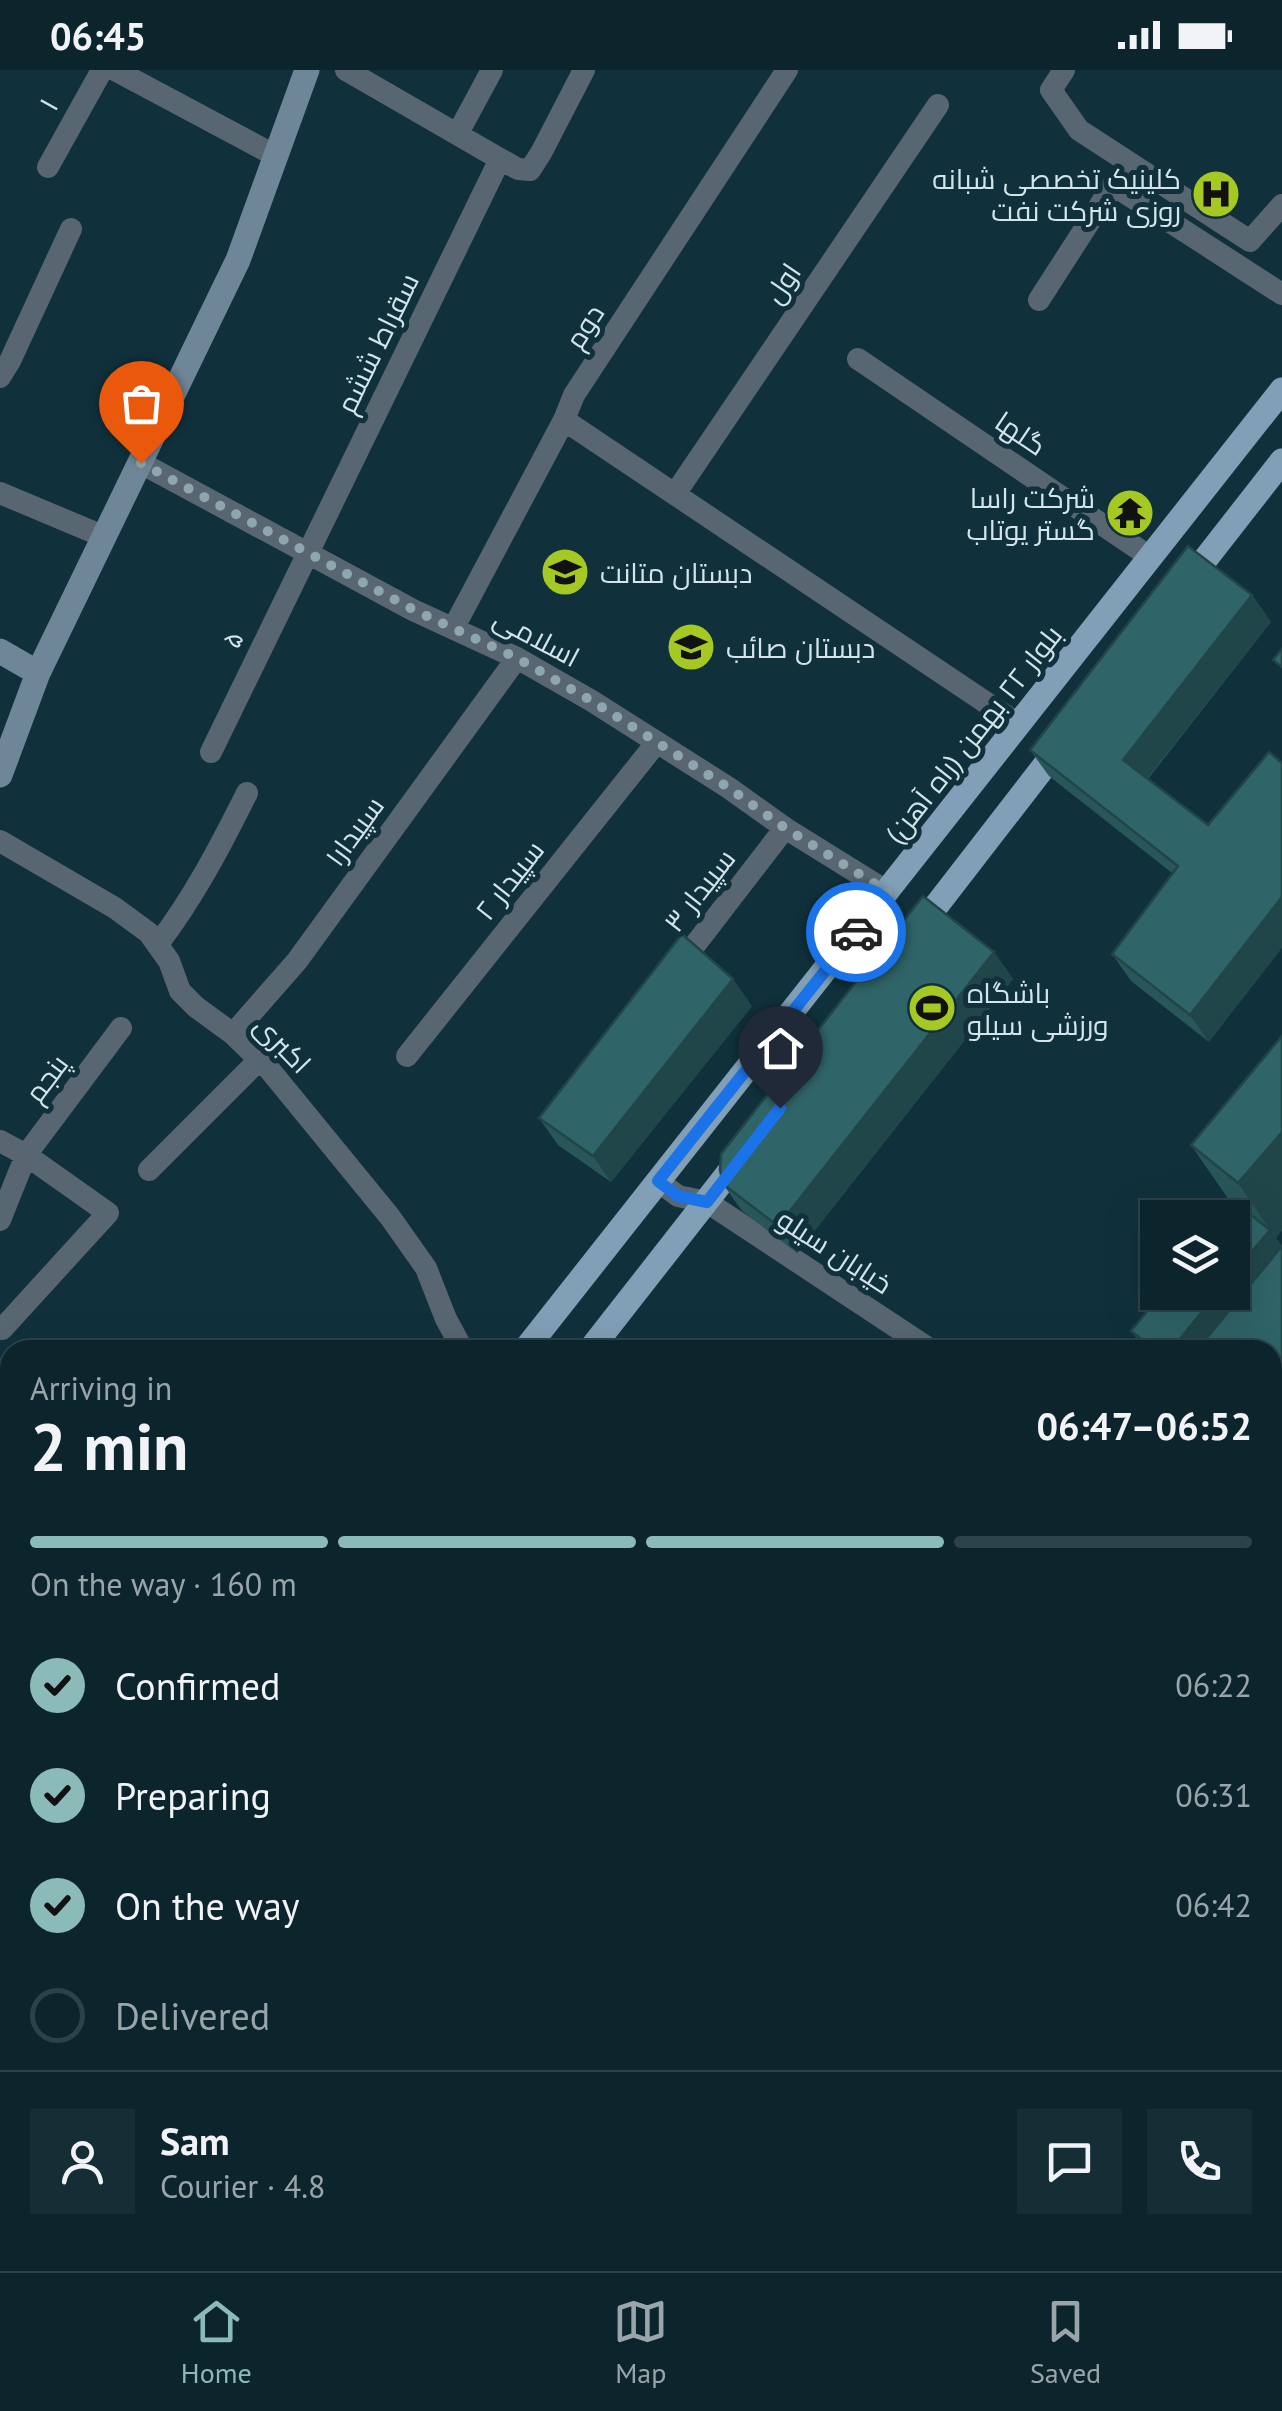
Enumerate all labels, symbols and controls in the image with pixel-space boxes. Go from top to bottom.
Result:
text: 06:45 [50,11,146,60]
street label: ۱ [30,91,66,117]
place label: کلینیک تخصصی شبانه روزی شرکت نفت [932,160,1181,229]
hospital icon: کلینیک تخصصی شبانه روزی شرکت نفت [1190,168,1242,220]
street label: اول [755,255,809,311]
street label: سقراط ششم [327,267,429,420]
street label: دوم [556,297,614,357]
pin [99,361,184,464]
icon: bag [114,376,169,431]
street label: گلها [988,402,1054,464]
place label: شرکت راسا گستر یوتاب [966,479,1095,548]
temple icon: شرکت راسا گستر یوتاب [1104,487,1156,539]
school or university icon: دبستان متانت [539,546,591,598]
place label: دبستان متانت [600,554,753,591]
street label: اسلامی [488,599,586,675]
street label: بلوار ۲۲ بهمن (راه آهن) [876,617,1070,851]
school or university icon: دبستان صائب [665,621,717,673]
street label: ۵ [212,624,252,654]
place label: دبستان صائب [726,629,875,666]
street label: سپیدار۱ [316,789,392,873]
street label: سپیدار ۲ [466,832,552,928]
street label: سپیدار ۳ [655,841,743,939]
courier [806,882,906,982]
icon: car [829,905,884,960]
place label: باشگاه ورزشی سیلو [967,974,1109,1043]
sports icon: باشگاه ورزشی سیلو [906,982,958,1034]
pin [738,1006,823,1109]
street label: اکبری [247,1007,319,1081]
icon: home [753,1021,808,1076]
street label: پنجم [16,1046,78,1111]
street label: خیابان سیلو [770,1200,900,1302]
map controls [1140,1200,1250,1310]
button: layers [1140,1200,1250,1310]
text: Arriving in [30,1367,172,1409]
text: 06:47–06:52 [1037,1401,1252,1450]
text: 2 min [30,1404,189,1488]
text: On the way · 160 m [30,1563,297,1605]
icon: check [30,1658,85,1713]
text: Confirmed [115,1661,281,1710]
text: 06:22 [1175,1664,1252,1706]
icon: check [30,1768,85,1823]
text: Preparing [115,1771,271,1820]
text: 06:31 [1175,1774,1252,1816]
icon: check [30,1878,85,1933]
text: On the way [115,1881,300,1930]
text: 06:42 [1175,1884,1252,1926]
text: Delivered [115,1991,270,2040]
button: person [30,2109,135,2214]
button: chat [1017,2109,1122,2214]
button: phone [1147,2109,1252,2214]
text: Sam [160,2116,230,2165]
text: Courier · 4.8 [160,2165,326,2207]
tab: Home [181,2294,252,2391]
tab: Map [613,2294,668,2391]
tab: Saved [1030,2294,1101,2391]

